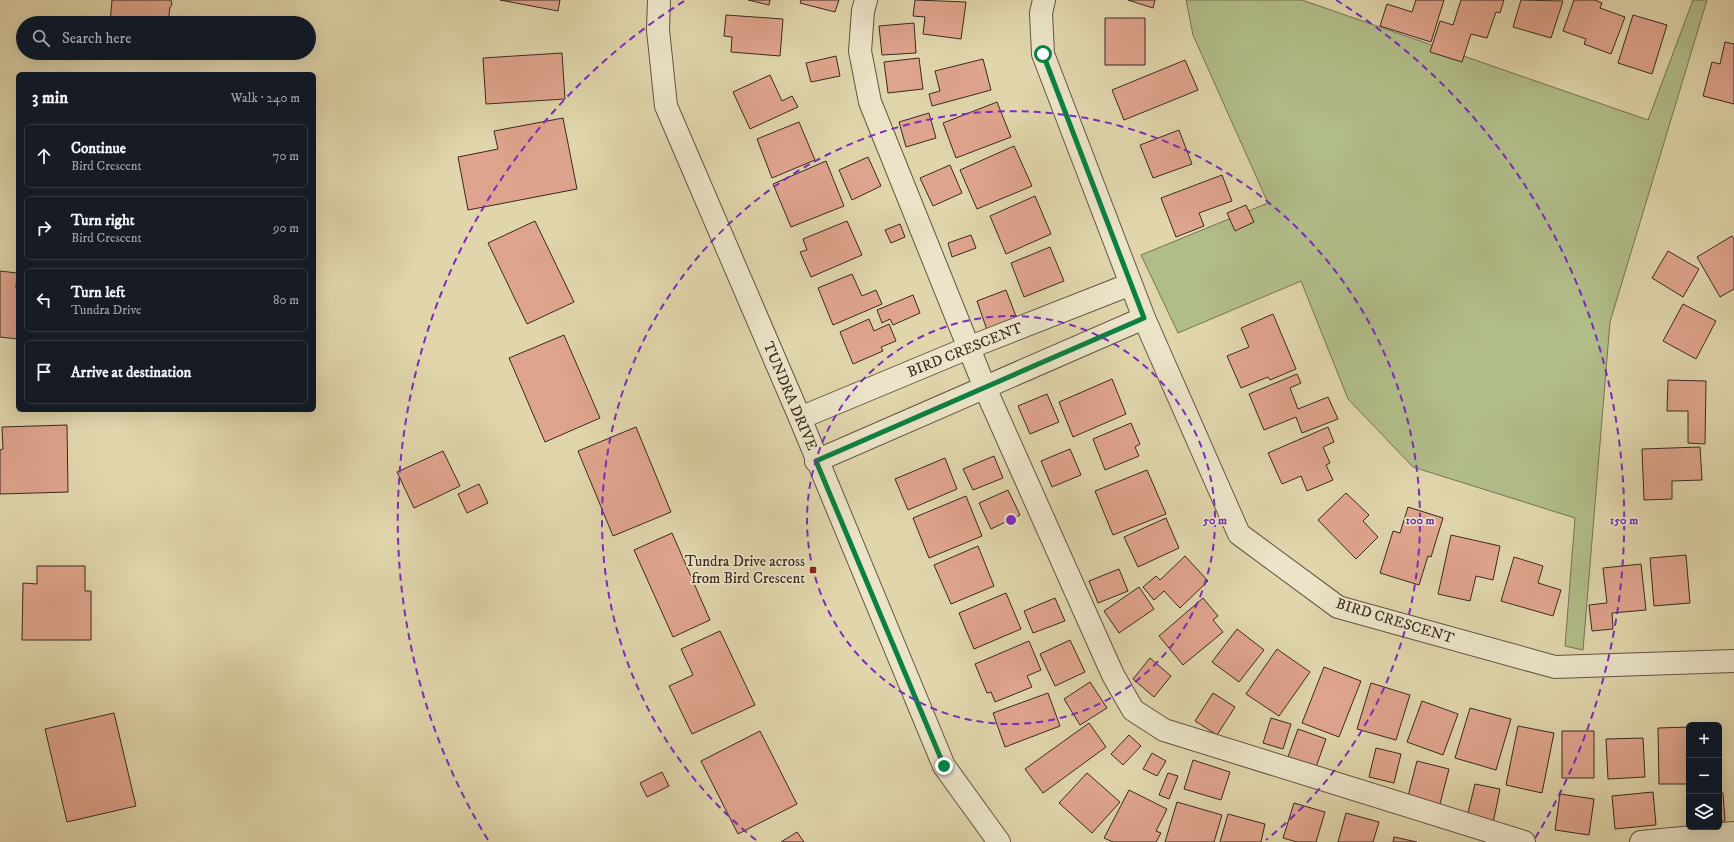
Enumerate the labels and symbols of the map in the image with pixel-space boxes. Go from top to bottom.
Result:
route start [1034,45,1052,63]
street label: BIRD CRESCENT [905,318,1026,382]
street label: TUNDRA DRIVE [759,339,822,454]
centre of rings [1004,513,1018,527]
text: 50 m [1202,513,1227,528]
text: 100 m [1406,513,1434,528]
text: 150 m [1610,513,1638,528]
place label: Tundra Drive across from Bird Crescent [685,552,805,588]
marker: Tundra Drive across from Bird Crescent [808,565,818,575]
street label: BIRD CRESCENT [1334,594,1457,648]
route end [935,757,953,775]

